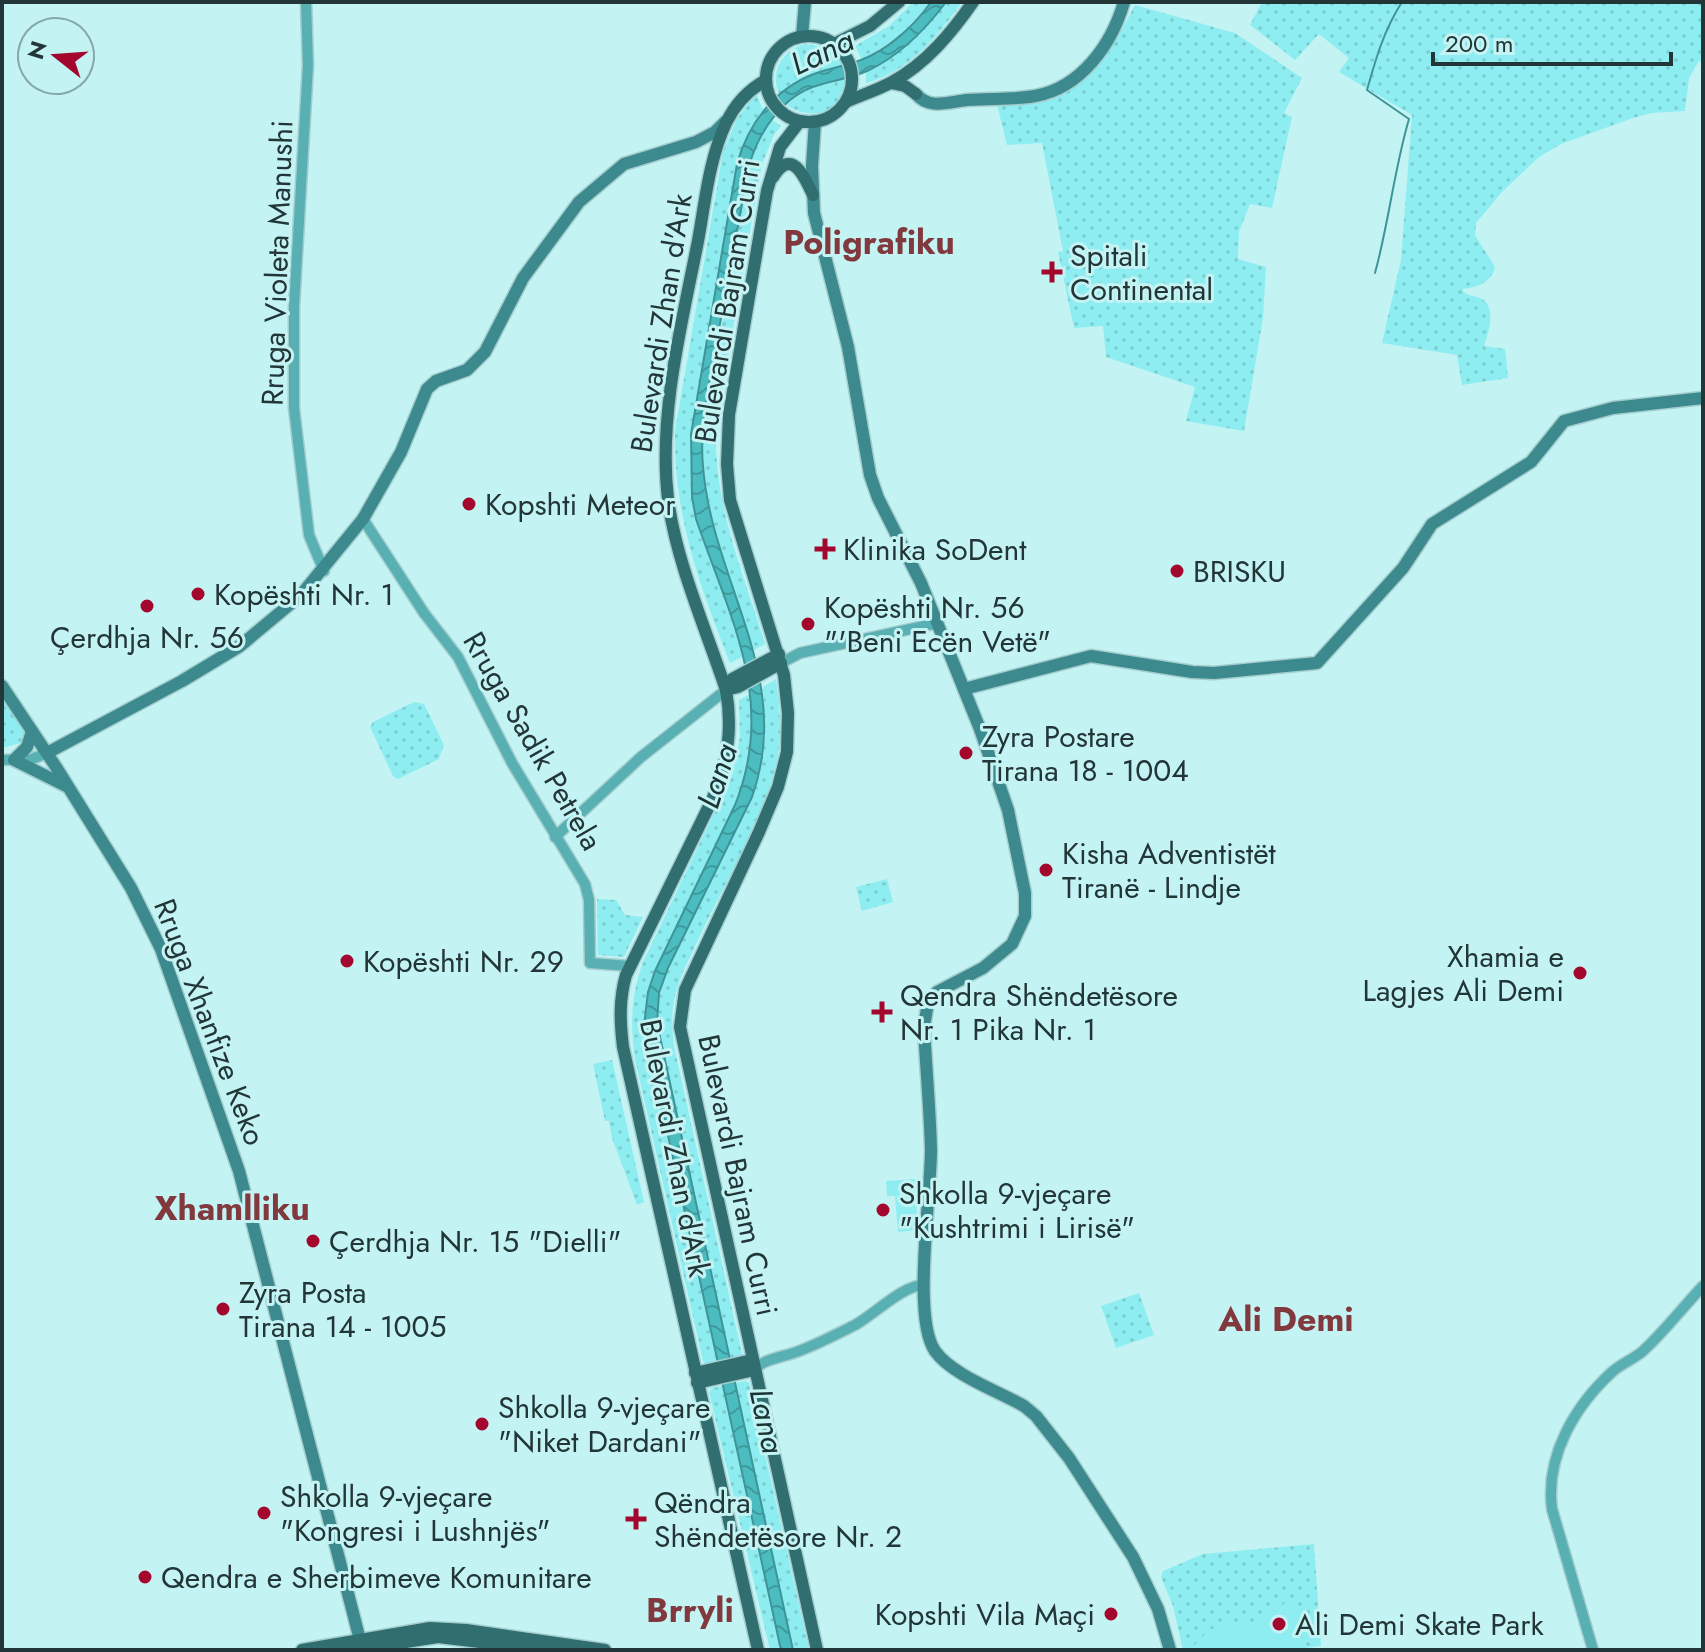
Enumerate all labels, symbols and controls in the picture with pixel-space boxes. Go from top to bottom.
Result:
north arrow [16,16,96,96]
scale bar [1433,16,1671,66]
water label: Lana [783,17,862,87]
text: 200 m [1445,26,1513,61]
text: N [19,37,55,63]
street label: Rruga Violeta Manushi [251,119,303,407]
street label: Bulevardi Bajram Curri [683,156,771,446]
street label: Bulevardi Zhan d'Ark [619,189,703,456]
district label: Poligrafiku [783,218,955,267]
place label: Spitali Continental [1070,234,1213,311]
marker: Spitali Continental [1041,261,1063,283]
place label: Kopshti Meteor [485,483,676,526]
marker: Kopshti Meteor [460,495,478,513]
place label: Klinika SoDent [843,528,1027,571]
marker: Klinika SoDent [814,538,836,560]
place label: BRISKU [1193,550,1286,593]
marker: BRISKU [1168,562,1186,580]
place label: Kopështi Nr. 1 [214,573,394,616]
marker: Kopështi Nr. 1 [189,585,207,603]
place label: Kopështi Nr. 56 "'Beni Ecën Vetë" [824,586,1051,663]
marker: Çerdhja Nr. 56 [138,597,156,615]
marker: Kopështi Nr. 56 "'Beni Ecën Vetë" [799,615,817,633]
place label: Çerdhja Nr. 56 [50,616,244,659]
street label: Rruga Sadik Petrela [453,624,613,858]
place label: Zyra Postare Tirana 18 - 1004 [982,715,1189,792]
water label: Lana [685,737,749,814]
marker: Zyra Postare Tirana 18 - 1004 [957,744,975,762]
place label: Kisha Adventistët Tiranë - Lindje [1062,832,1277,909]
marker: Kisha Adventistët Tiranë - Lindje [1037,861,1055,879]
street label: Rruga Xhanfize Keko [143,893,277,1151]
place label: Xhamia e Lagjes Ali Demi [1363,935,1564,1012]
place label: Kopështi Nr. 29 [363,940,564,983]
marker: Kopështi Nr. 29 [338,952,356,970]
marker: Xhamia e Lagjes Ali Demi [1571,964,1589,982]
place label: Qendra Shëndetësore Nr. 1 Pika Nr. 1 [900,974,1178,1051]
marker: Qendra Shëndetësore Nr. 1 Pika Nr. 1 [871,1001,893,1023]
street label: Bulevardi Zhan d'Ark [629,1015,721,1281]
street label: Bulevardi Bajram Curri [687,1030,789,1320]
place label: Shkolla 9-vjeçare "Kushtrimi i Lirisë" [899,1172,1135,1249]
district label: Xhamlliku [154,1184,310,1233]
marker: Shkolla 9-vjeçare "Kushtrimi i Lirisë" [874,1201,892,1219]
place label: Çerdhja Nr. 15 "Dielli" [329,1220,621,1263]
marker: Çerdhja Nr. 15 "Dielli" [304,1232,322,1250]
place label: Zyra Posta Tirana 14 - 1005 [239,1271,446,1348]
district label: Ali Demi [1217,1295,1354,1344]
marker: Zyra Posta Tirana 14 - 1005 [214,1300,232,1318]
water label: Lana [738,1384,796,1458]
place label: Shkolla 9-vjeçare "Niket Dardani" [498,1386,710,1463]
marker: Shkolla 9-vjeçare "Niket Dardani" [473,1415,491,1433]
place label: Shkolla 9-vjeçare "Kongresi i Lushnjës" [280,1475,551,1552]
place label: Qëndra Shëndetësore Nr. 2 [654,1481,902,1558]
marker: Shkolla 9-vjeçare "Kongresi i Lushnjës" [255,1504,273,1522]
marker: Qëndra Shëndetësore Nr. 2 [625,1508,647,1530]
place label: Qendra e Sherbimeve Komunitare [161,1556,592,1599]
marker: Qendra e Sherbimeve Komunitare [136,1568,154,1586]
district label: Brryli [646,1586,734,1635]
place label: Kopshti Vila Maçi [875,1593,1095,1636]
place label: Ali Demi Skate Park [1295,1603,1545,1646]
marker: Kopshti Vila Maçi [1102,1605,1120,1623]
marker: Ali Demi Skate Park [1270,1615,1288,1633]

